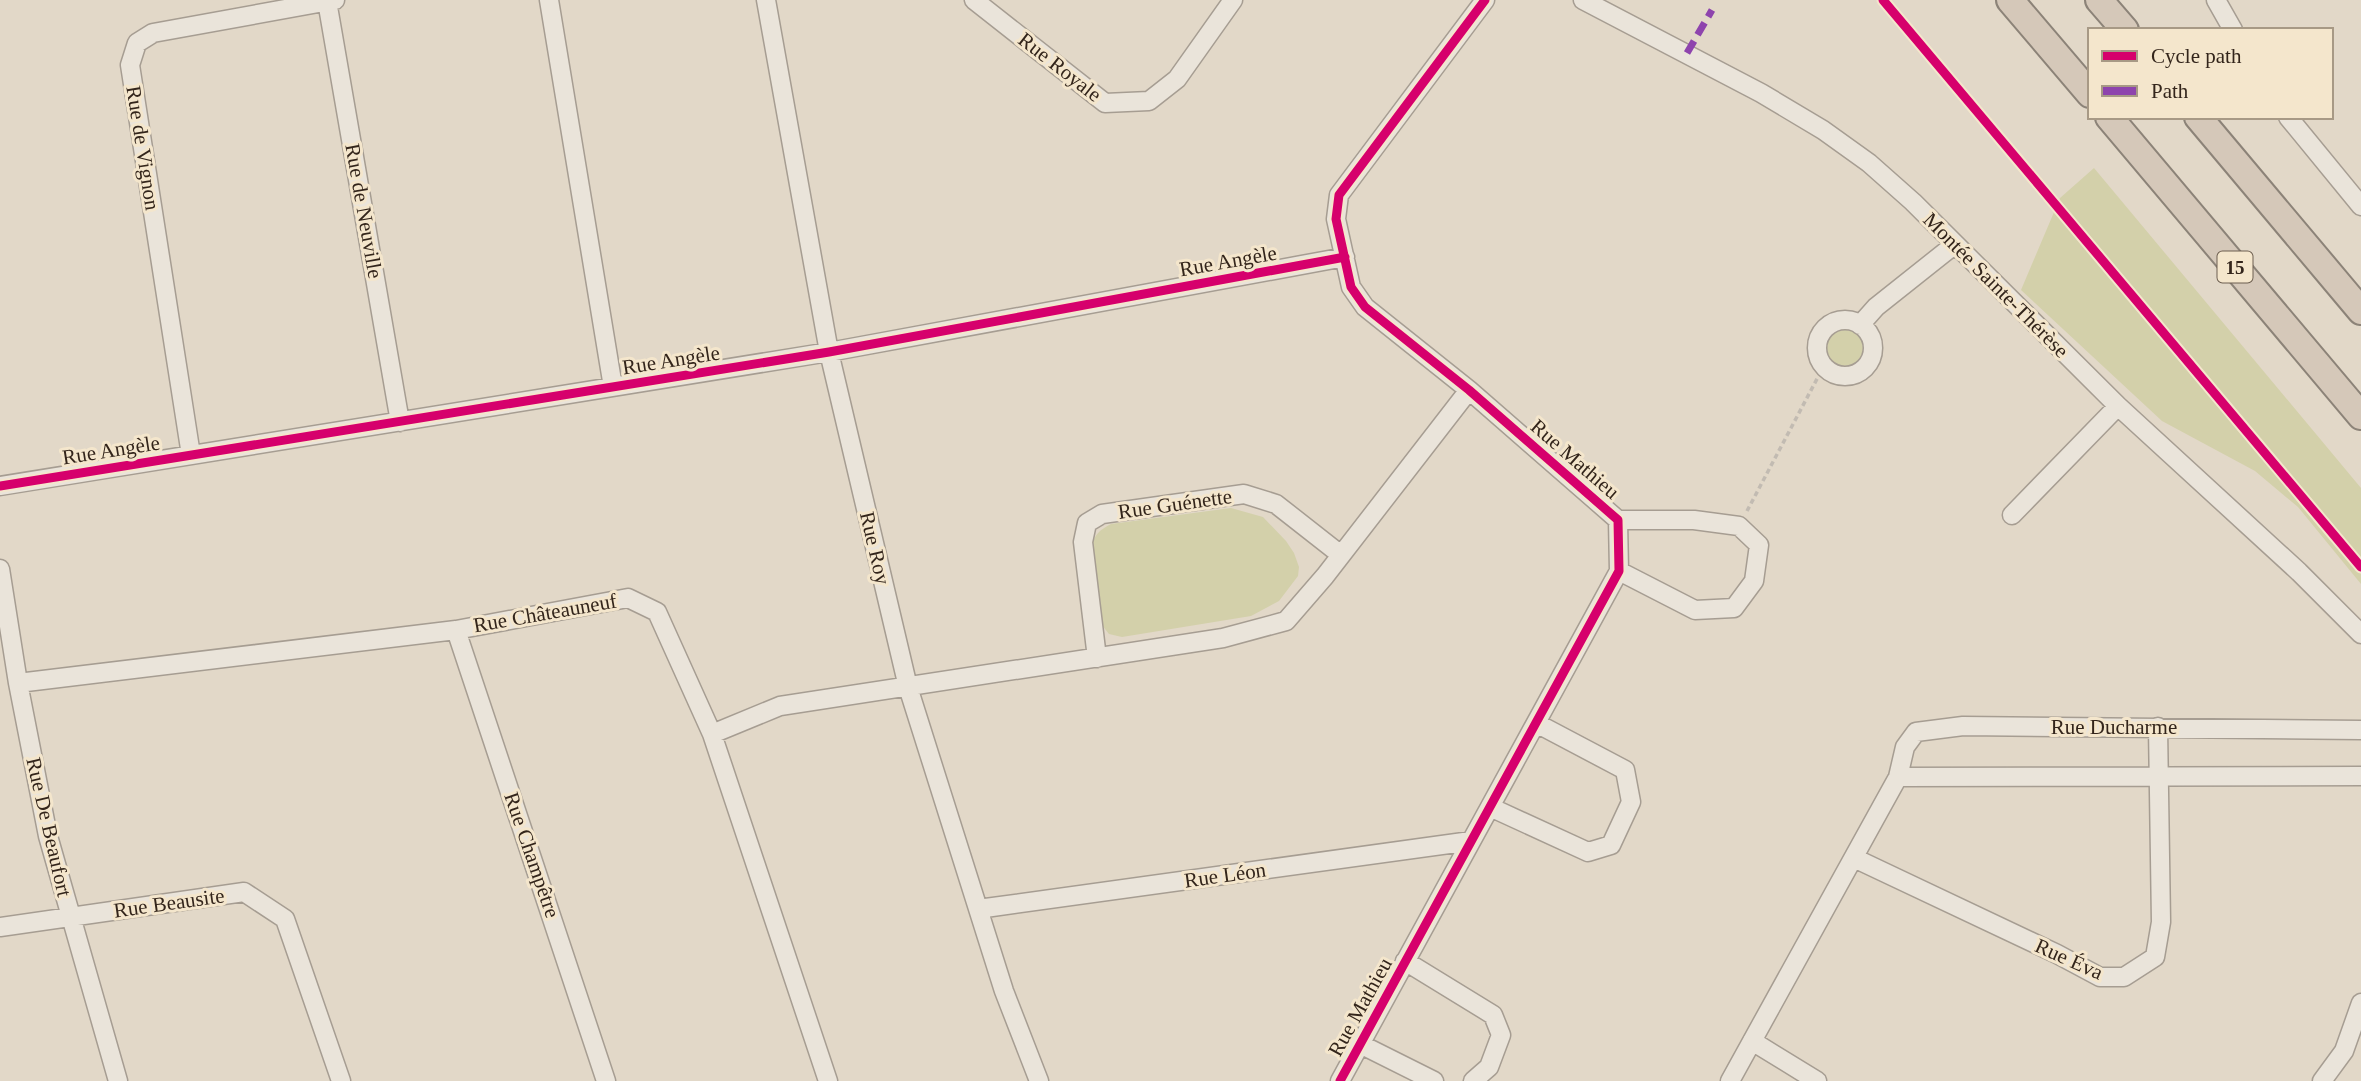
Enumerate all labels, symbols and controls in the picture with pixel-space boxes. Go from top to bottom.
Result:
street label: Rue Royale [1014,27,1106,107]
legend [2088,28,2333,119]
text: Cycle path [2151,44,2242,68]
text: Path [2151,79,2189,103]
street label: Rue de Vignon [121,84,165,212]
street label: Rue de Neuville [340,142,388,280]
street label: Montée Sainte-Thérèse [1918,207,2074,363]
street label: Rue Angèle [1177,241,1279,281]
road number: 15 [2218,252,2252,282]
street label: Rue Angèle [620,340,722,380]
street label: Rue Mathieu [1526,414,1624,504]
street label: Rue Angèle [60,430,162,470]
street label: Rue Guénette [1116,484,1234,524]
street label: Rue Roy [855,509,895,587]
street label: Rue Châteauneuf [471,589,619,637]
street label: Rue Ducharme [2051,715,2177,739]
street label: Rue De Beaufort [21,755,77,899]
street label: Rue Champêtre [499,789,565,921]
street label: Rue Léon [1183,857,1268,893]
street label: Rue Beausite [112,883,226,923]
street label: Rue Éva [2031,933,2107,985]
street label: Rue Mathieu [1323,953,1397,1061]

